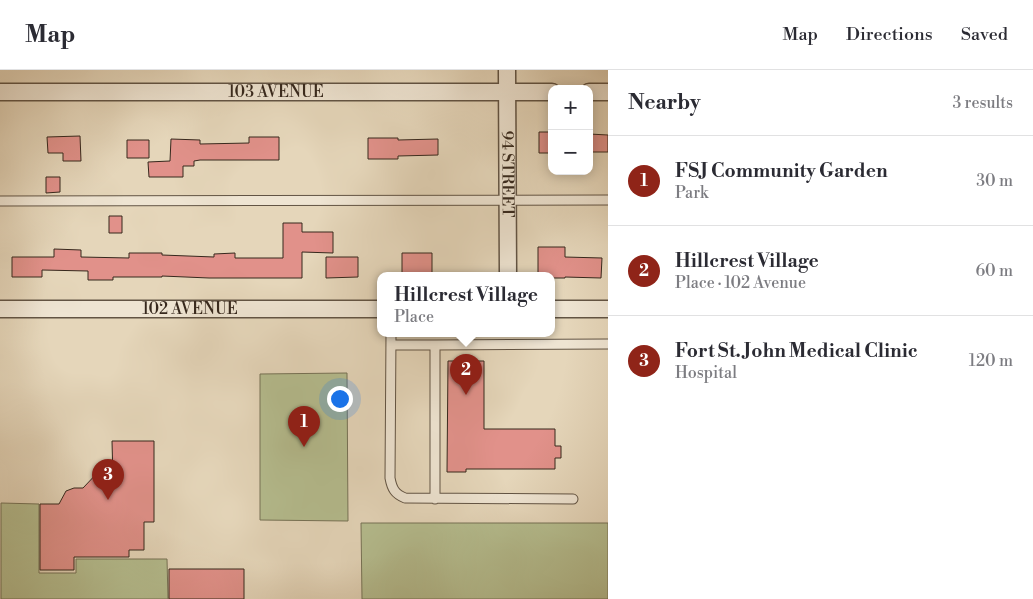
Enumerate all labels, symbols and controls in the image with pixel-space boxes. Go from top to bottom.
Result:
text: Map [25,20,75,50]
text: Map [782,23,818,46]
text: Directions [846,23,933,46]
text: Saved [961,23,1008,46]
street label: 103 AVENUE [228,82,324,102]
map controls [548,85,593,175]
button: + [548,85,593,130]
text: Nearby [628,90,701,116]
text: 3 results [952,93,1013,113]
street label: 94 STREET [497,130,518,218]
button: − [548,130,593,175]
text: FSJ Community Garden [675,159,888,183]
text: 1 [640,171,648,191]
text: 30 m [976,171,1013,191]
text: Park [675,183,708,203]
text: Hillcrest Village [675,249,819,273]
text: 2 [639,261,649,281]
text: 60 m [975,261,1013,281]
popup [377,272,555,337]
text: Place · 102 Avenue [675,273,806,293]
text: Hillcrest Village [394,283,538,307]
street label: 102 AVENUE [142,299,238,319]
text: Place [394,307,434,327]
text: Fort St. John Medical Clinic [675,339,918,363]
text: 3 [639,351,649,371]
text: 120 m [969,351,1013,371]
pin: 2 [450,354,482,395]
text: Hospital [675,363,737,383]
your location [327,386,353,412]
pin: 1 [288,406,320,447]
pin: 3 [92,459,124,500]

